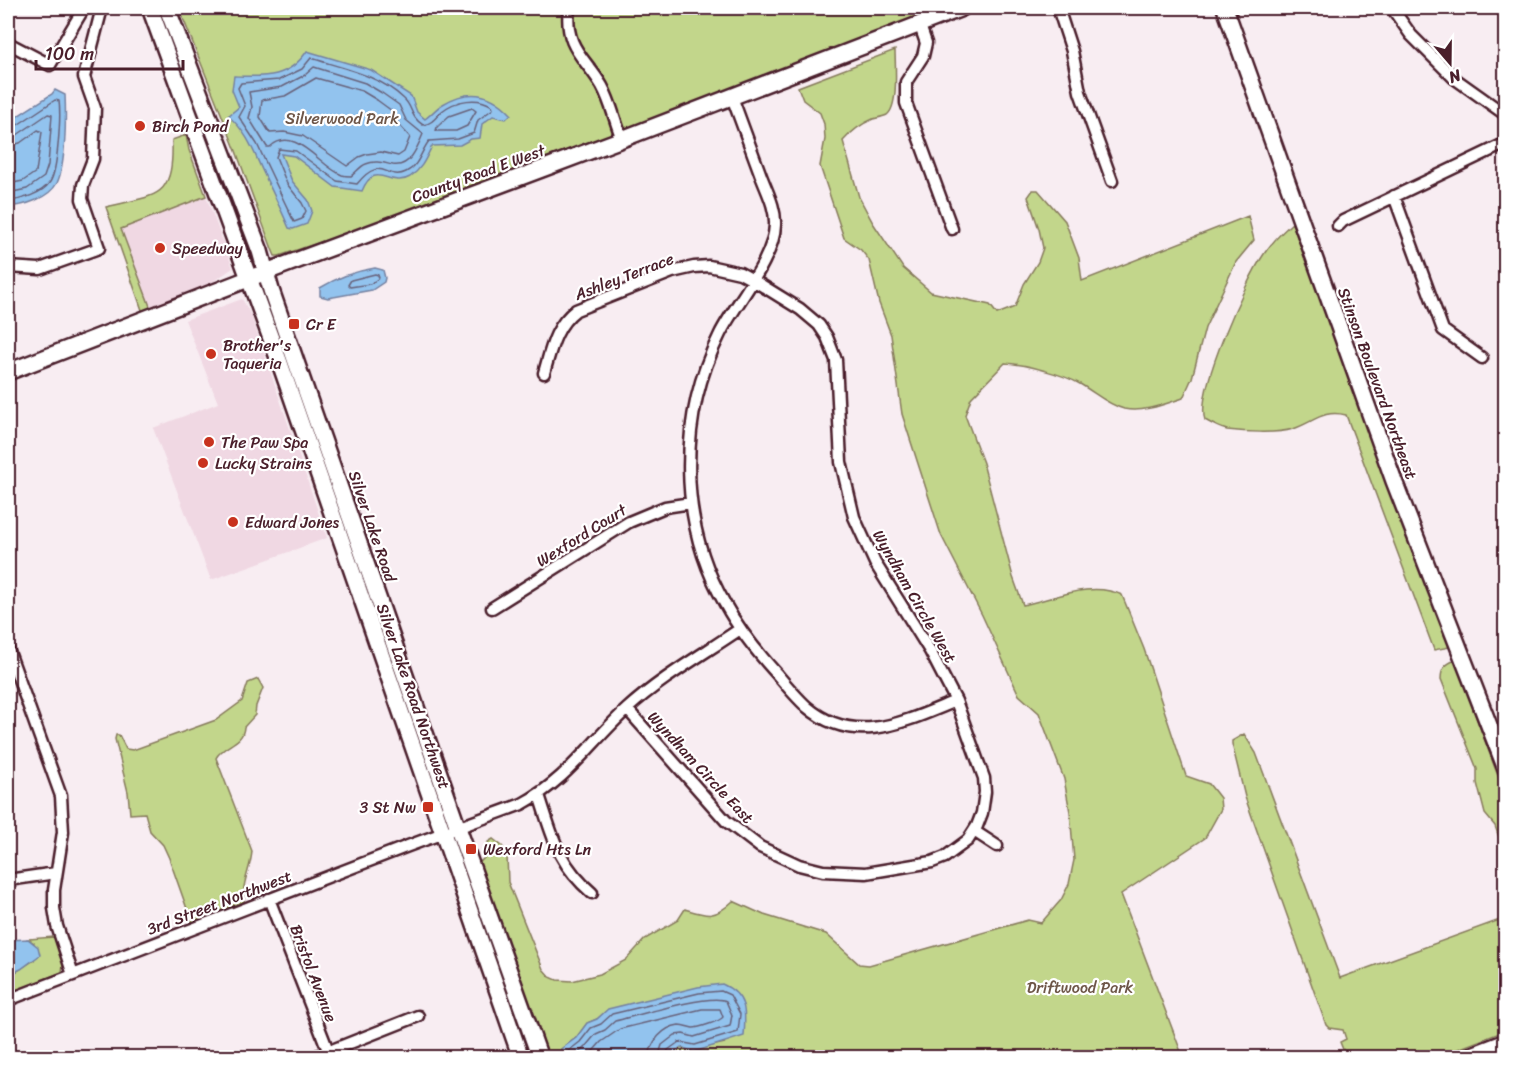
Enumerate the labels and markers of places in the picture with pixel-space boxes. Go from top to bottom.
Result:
place label: Birch Pond [152,112,230,141]
marker: Birch Pond [133,119,147,133]
place label: Speedway [172,234,243,263]
marker: Speedway [153,241,167,255]
place label: Cr E [306,310,337,339]
marker: Cr E [287,317,301,331]
place label: Brother's Taqueria [223,331,292,378]
marker: Brother's Taqueria [204,347,218,361]
place label: The Paw Spa [221,428,308,457]
marker: The Paw Spa [202,435,216,449]
place label: Lucky Strains [215,449,313,478]
marker: Lucky Strains [196,456,210,470]
place label: Edward Jones [245,508,340,537]
marker: Edward Jones [226,515,240,529]
place label: 3 St Nw [360,793,416,822]
marker: 3 St Nw [421,800,435,814]
place label: Wexford Hts Ln [483,835,591,864]
marker: Wexford Hts Ln [464,842,478,856]

